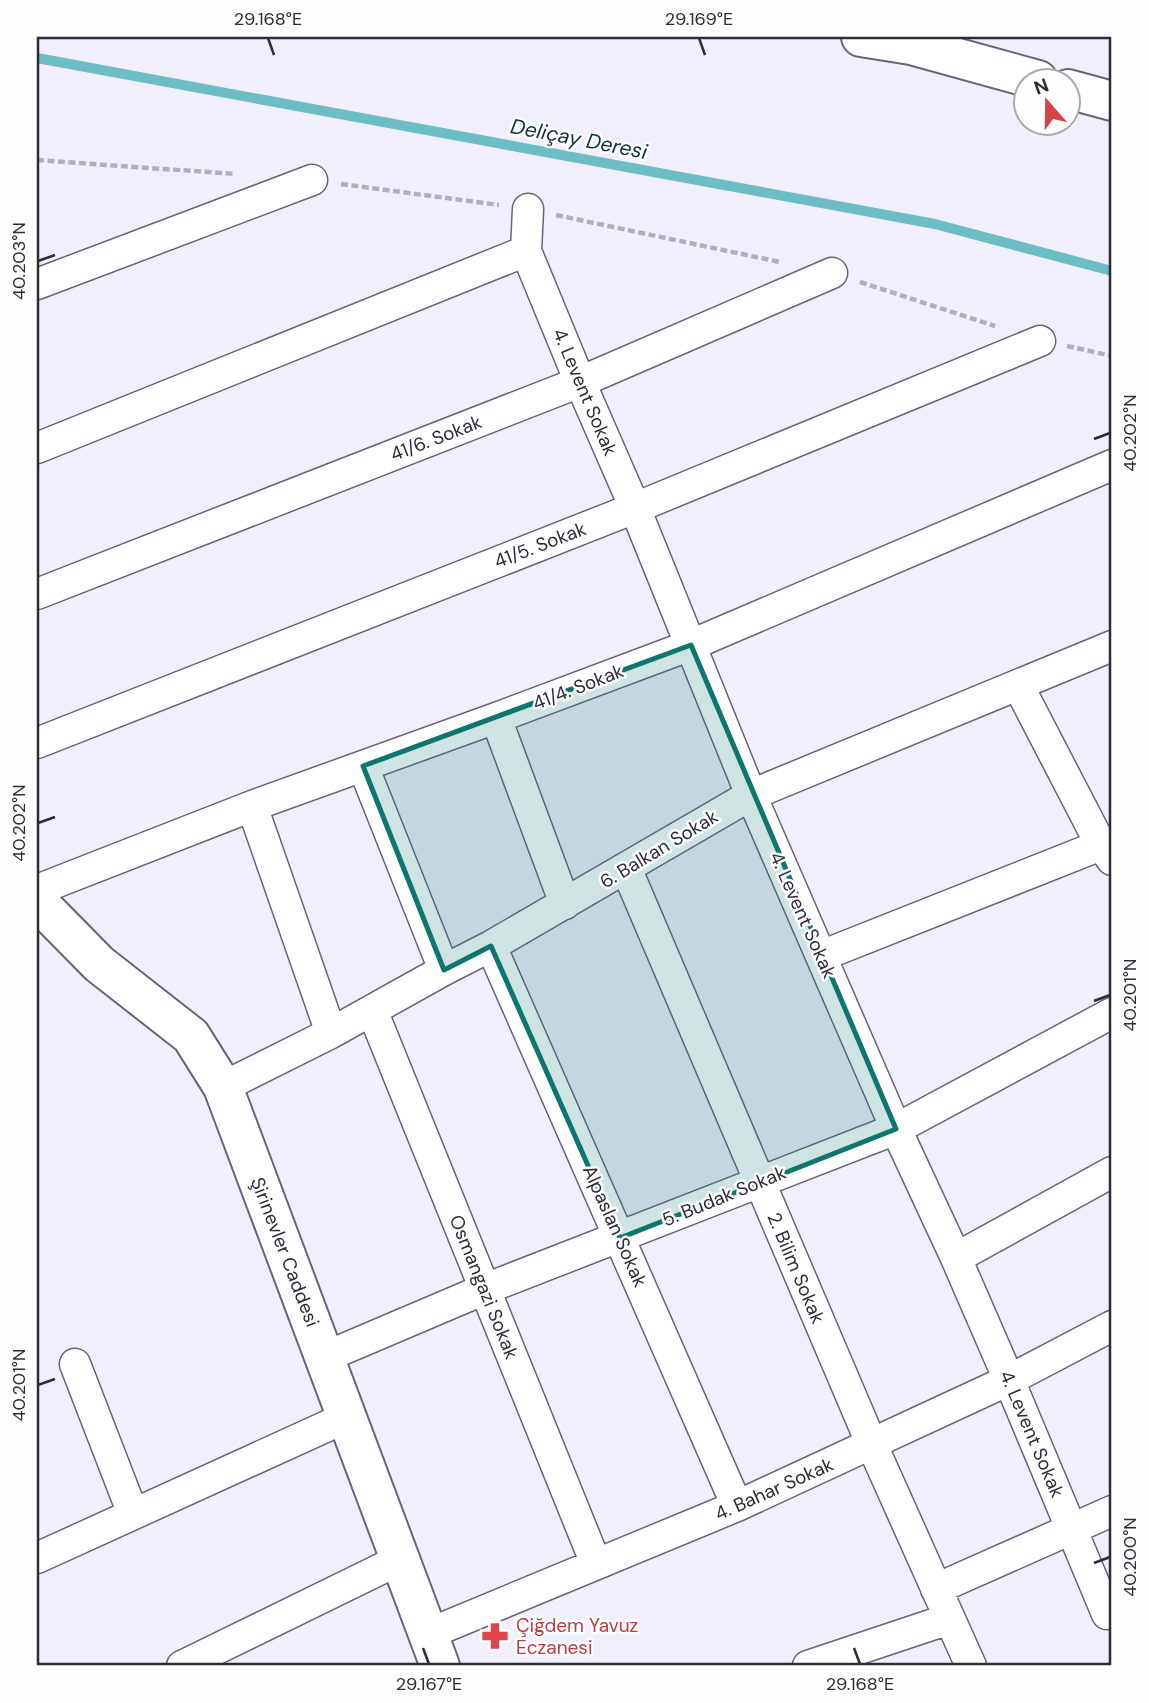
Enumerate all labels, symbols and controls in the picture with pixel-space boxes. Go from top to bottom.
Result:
text: 29.168°E [234,7,302,31]
text: 29.169°E [665,7,733,31]
north arrow [1012,66,1082,136]
text: N [1031,72,1052,101]
water label: Deliçay Deresi [508,112,651,166]
text: 40.203°N [7,222,31,300]
street label: 4. Levent Sokak [547,325,623,460]
text: 40.202°N [1118,394,1142,472]
street label: 41/6. Sokak [387,409,486,467]
street label: 41/5. Sokak [490,516,590,574]
street label: 41/4. Sokak [529,658,628,716]
text: 40.202°N [7,784,31,862]
street label: 6. Balkan Sokak [595,804,723,894]
street label: 4. Levent Sokak [764,848,842,983]
text: 40.201°N [1118,959,1142,1031]
street label: 5. Budak Sokak [658,1160,790,1232]
street label: Alpaslan Sokak [577,1161,653,1291]
street label: Şirinevler Caddesi [245,1174,325,1330]
street label: 2. Bilim Sokak [761,1209,831,1328]
street label: Osmangazi Sokak [444,1211,524,1363]
text: 40.201°N [7,1349,31,1421]
street label: 4. Levent Sokak [994,1367,1070,1502]
street label: 4. Bahar Sokak [711,1452,838,1526]
text: 40.200°N [1118,1517,1142,1597]
place label: Çiğdem Yavuz Eczanesi [516,1613,638,1660]
pharmacy icon: Çiğdem Yavuz Eczanesi [480,1621,510,1651]
text: 29.167°E [396,1672,462,1696]
text: 29.168°E [826,1672,894,1696]

